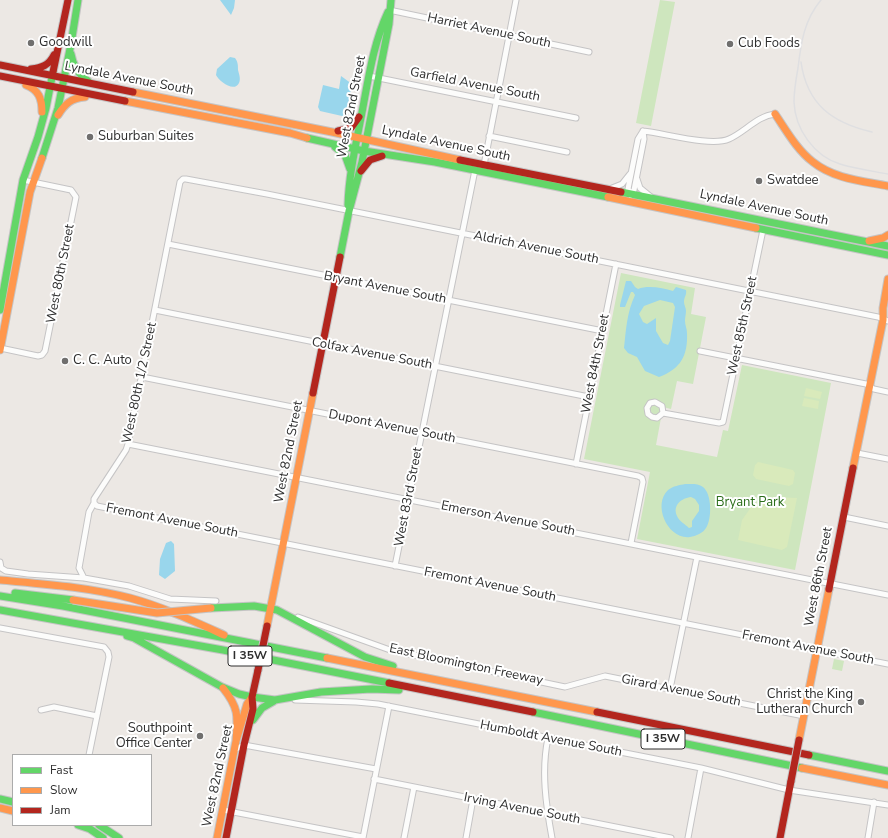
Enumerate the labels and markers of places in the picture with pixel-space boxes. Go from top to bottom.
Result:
place label: Goodwill [39,35,92,51]
place label: Cub Foods [738,36,800,52]
marker: Goodwill [26,38,36,48]
marker: Cub Foods [725,39,735,49]
place label: Suburban Suites [98,129,194,145]
marker: Suburban Suites [85,132,95,142]
place label: Swatdee [767,173,819,189]
marker: Swatdee [754,176,764,186]
place label: C. C. Auto [73,353,132,369]
marker: C. C. Auto [60,356,70,366]
place label: Christ the King Lutheran Church [756,687,853,718]
marker: Christ the King Lutheran Church [856,697,866,707]
place label: Southpoint Office Center [116,721,192,752]
marker: Southpoint Office Center [195,731,205,741]

